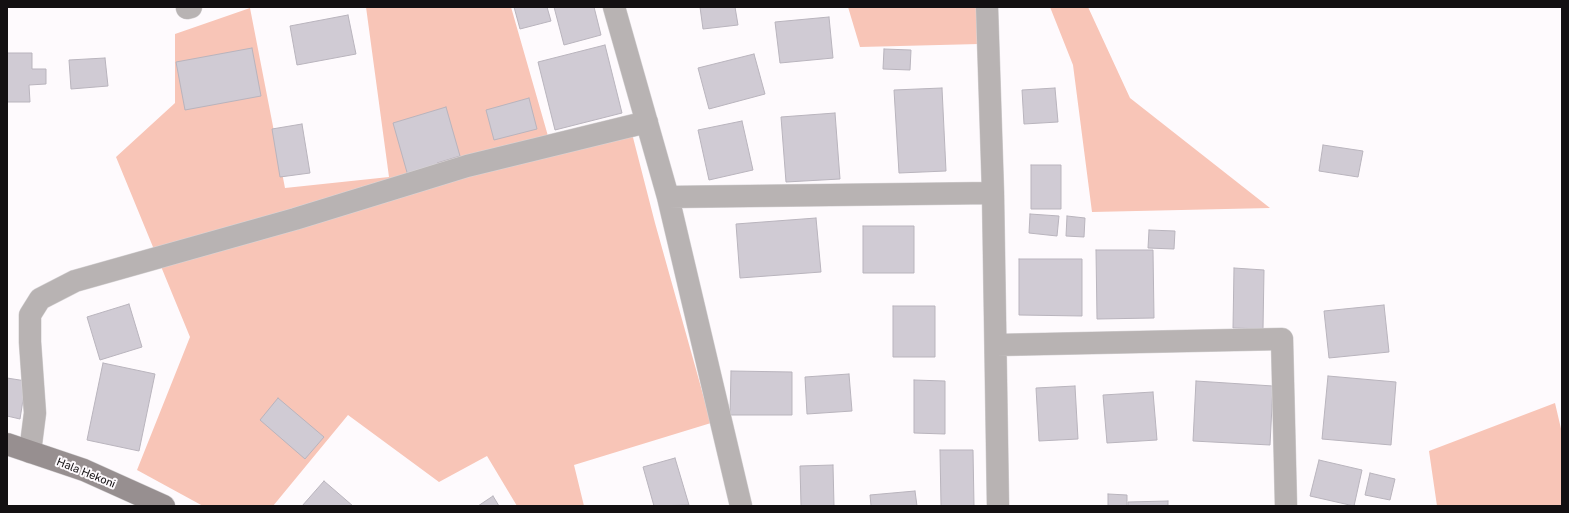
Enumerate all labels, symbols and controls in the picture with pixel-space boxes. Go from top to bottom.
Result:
street label: Hala Hekoni [55,455,117,491]

